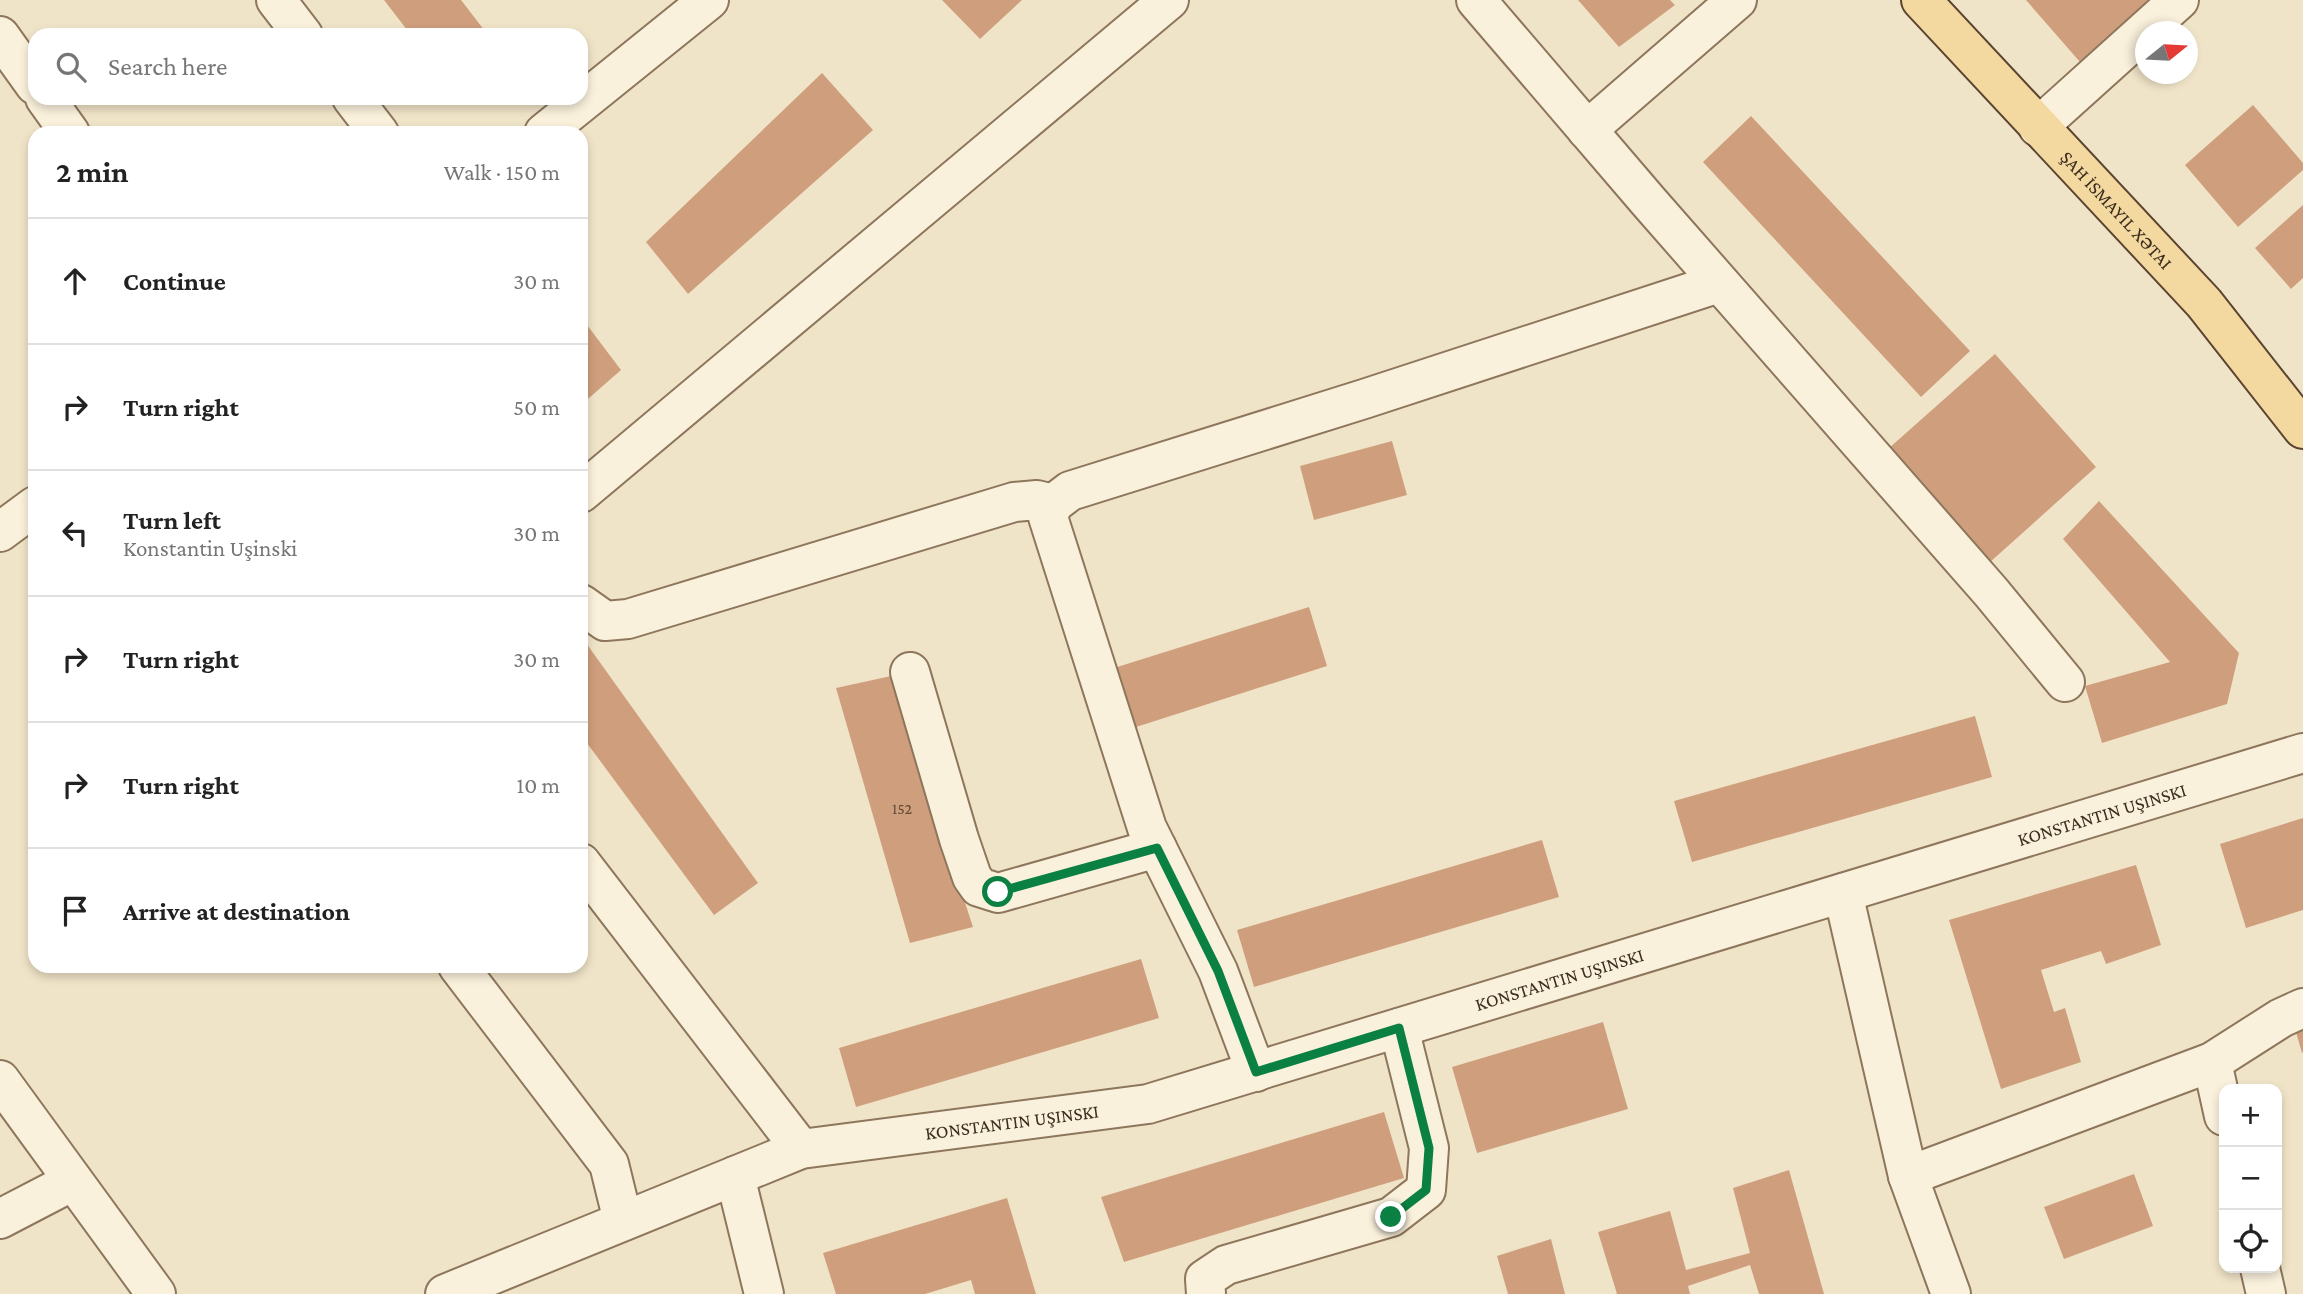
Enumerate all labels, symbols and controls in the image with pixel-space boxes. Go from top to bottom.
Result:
north arrow [2135,21,2198,84]
search box [28,28,588,105]
icon: search [52,48,90,86]
text: Search here [108,52,227,81]
street label: ŞAH İSMAYIL XƏTAI [2057,146,2177,273]
text: 2 min [56,155,128,188]
text: Walk · 150 m [444,159,560,185]
icon: ahead [56,262,94,300]
text: Continue [123,267,226,296]
text: 30 m [513,268,560,294]
icon: right [56,388,94,426]
text: Turn right [123,393,239,422]
text: 50 m [513,394,560,420]
text: Turn left [123,506,221,535]
icon: left [56,514,94,552]
text: 30 m [513,520,560,546]
text: Konstantin Uşinski [123,535,297,561]
icon: right [56,640,94,678]
text: Turn right [123,645,239,674]
text: 30 m [513,646,560,672]
icon: right [56,766,94,804]
text: Turn right [123,771,239,800]
text: 10 m [517,772,560,798]
street label: KONSTANTIN UŞINSKI [2015,779,2188,850]
house number: 152 [892,800,912,817]
route start [982,876,1013,907]
icon: arrive [56,892,94,930]
text: Arrive at destination [123,897,350,926]
street label: KONSTANTIN UŞINSKI [1472,944,1646,1015]
map controls [2219,1084,2282,1273]
button: + [2219,1084,2282,1147]
street label: KONSTANTIN UŞINSKI [924,1100,1100,1143]
button: − [2219,1147,2282,1210]
route end [1375,1201,1406,1232]
button: locate [2219,1210,2282,1273]

